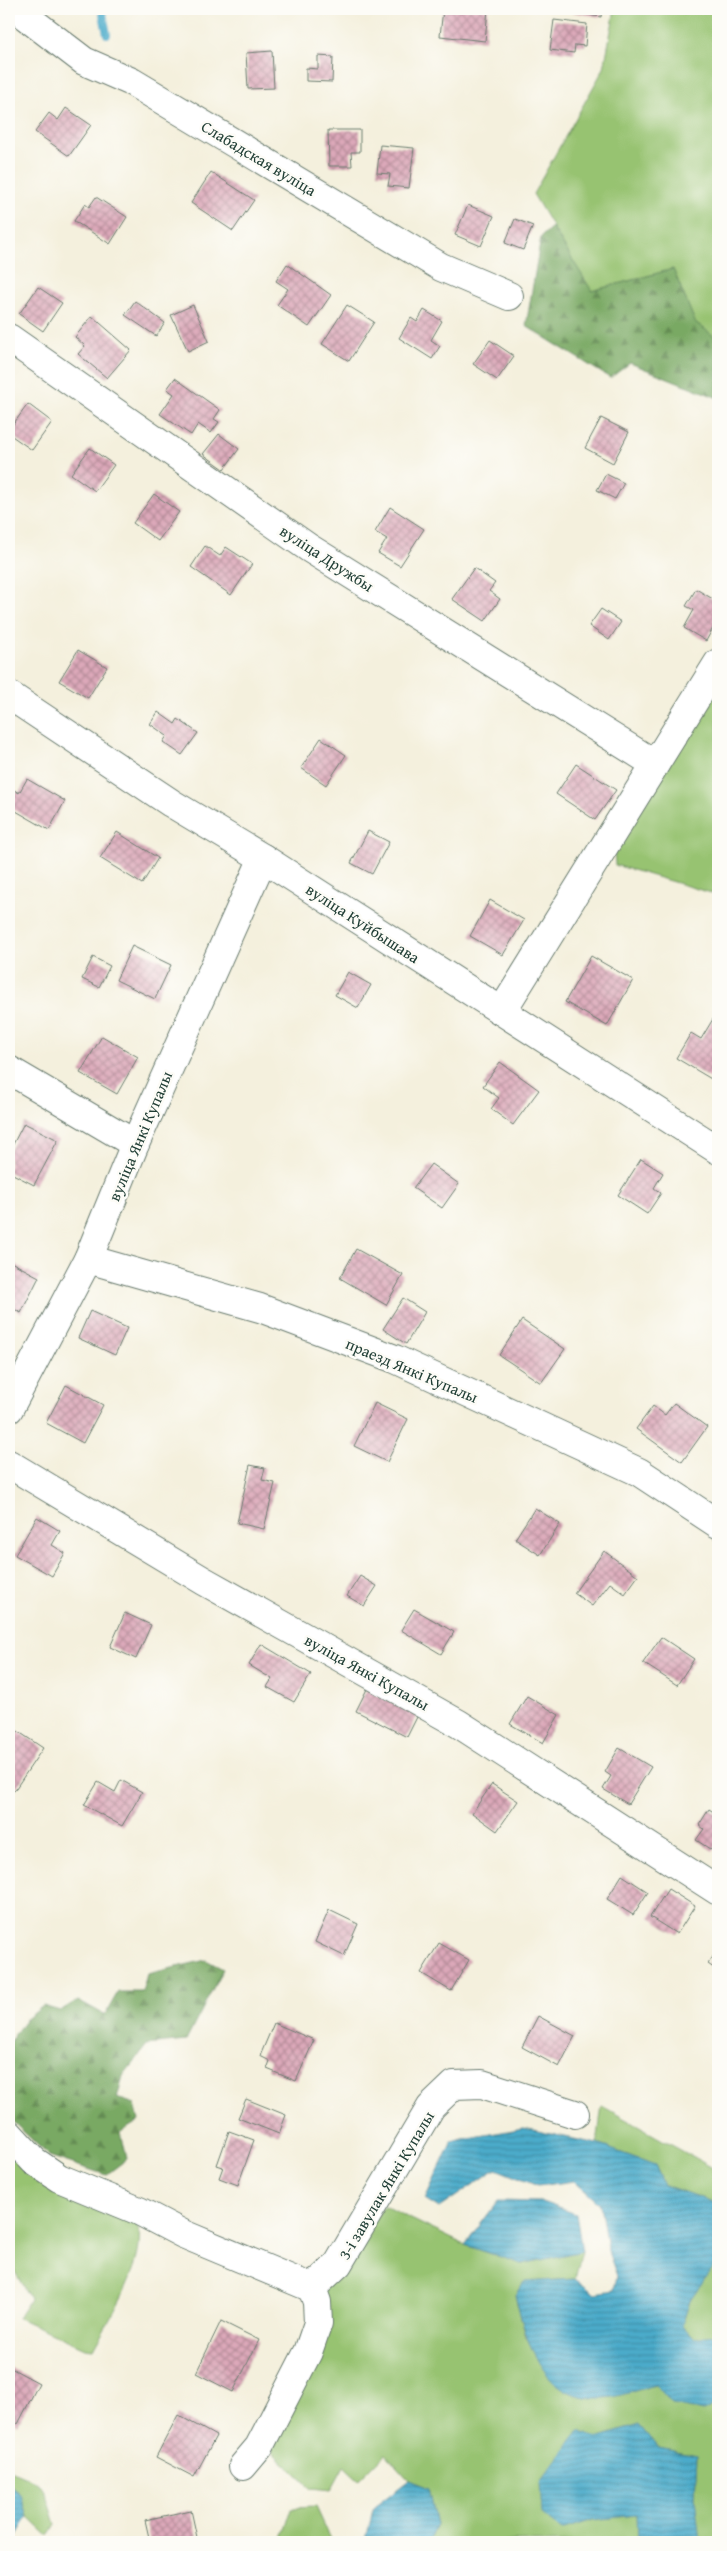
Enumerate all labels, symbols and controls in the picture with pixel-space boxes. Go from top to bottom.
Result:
street label: Слабадская вуліца [197,114,321,202]
street label: вуліца Дружбы [275,519,379,597]
street label: вуліца Куйбышава [301,877,425,969]
street label: вуліца Янкі Купалы [102,1067,178,1205]
street label: праезд Янкі Купалы [342,1331,482,1409]
street label: вуліца Янкі Купалы [300,1628,434,1716]
street label: 3-і завулак Янкі Купалы [332,2106,440,2264]

